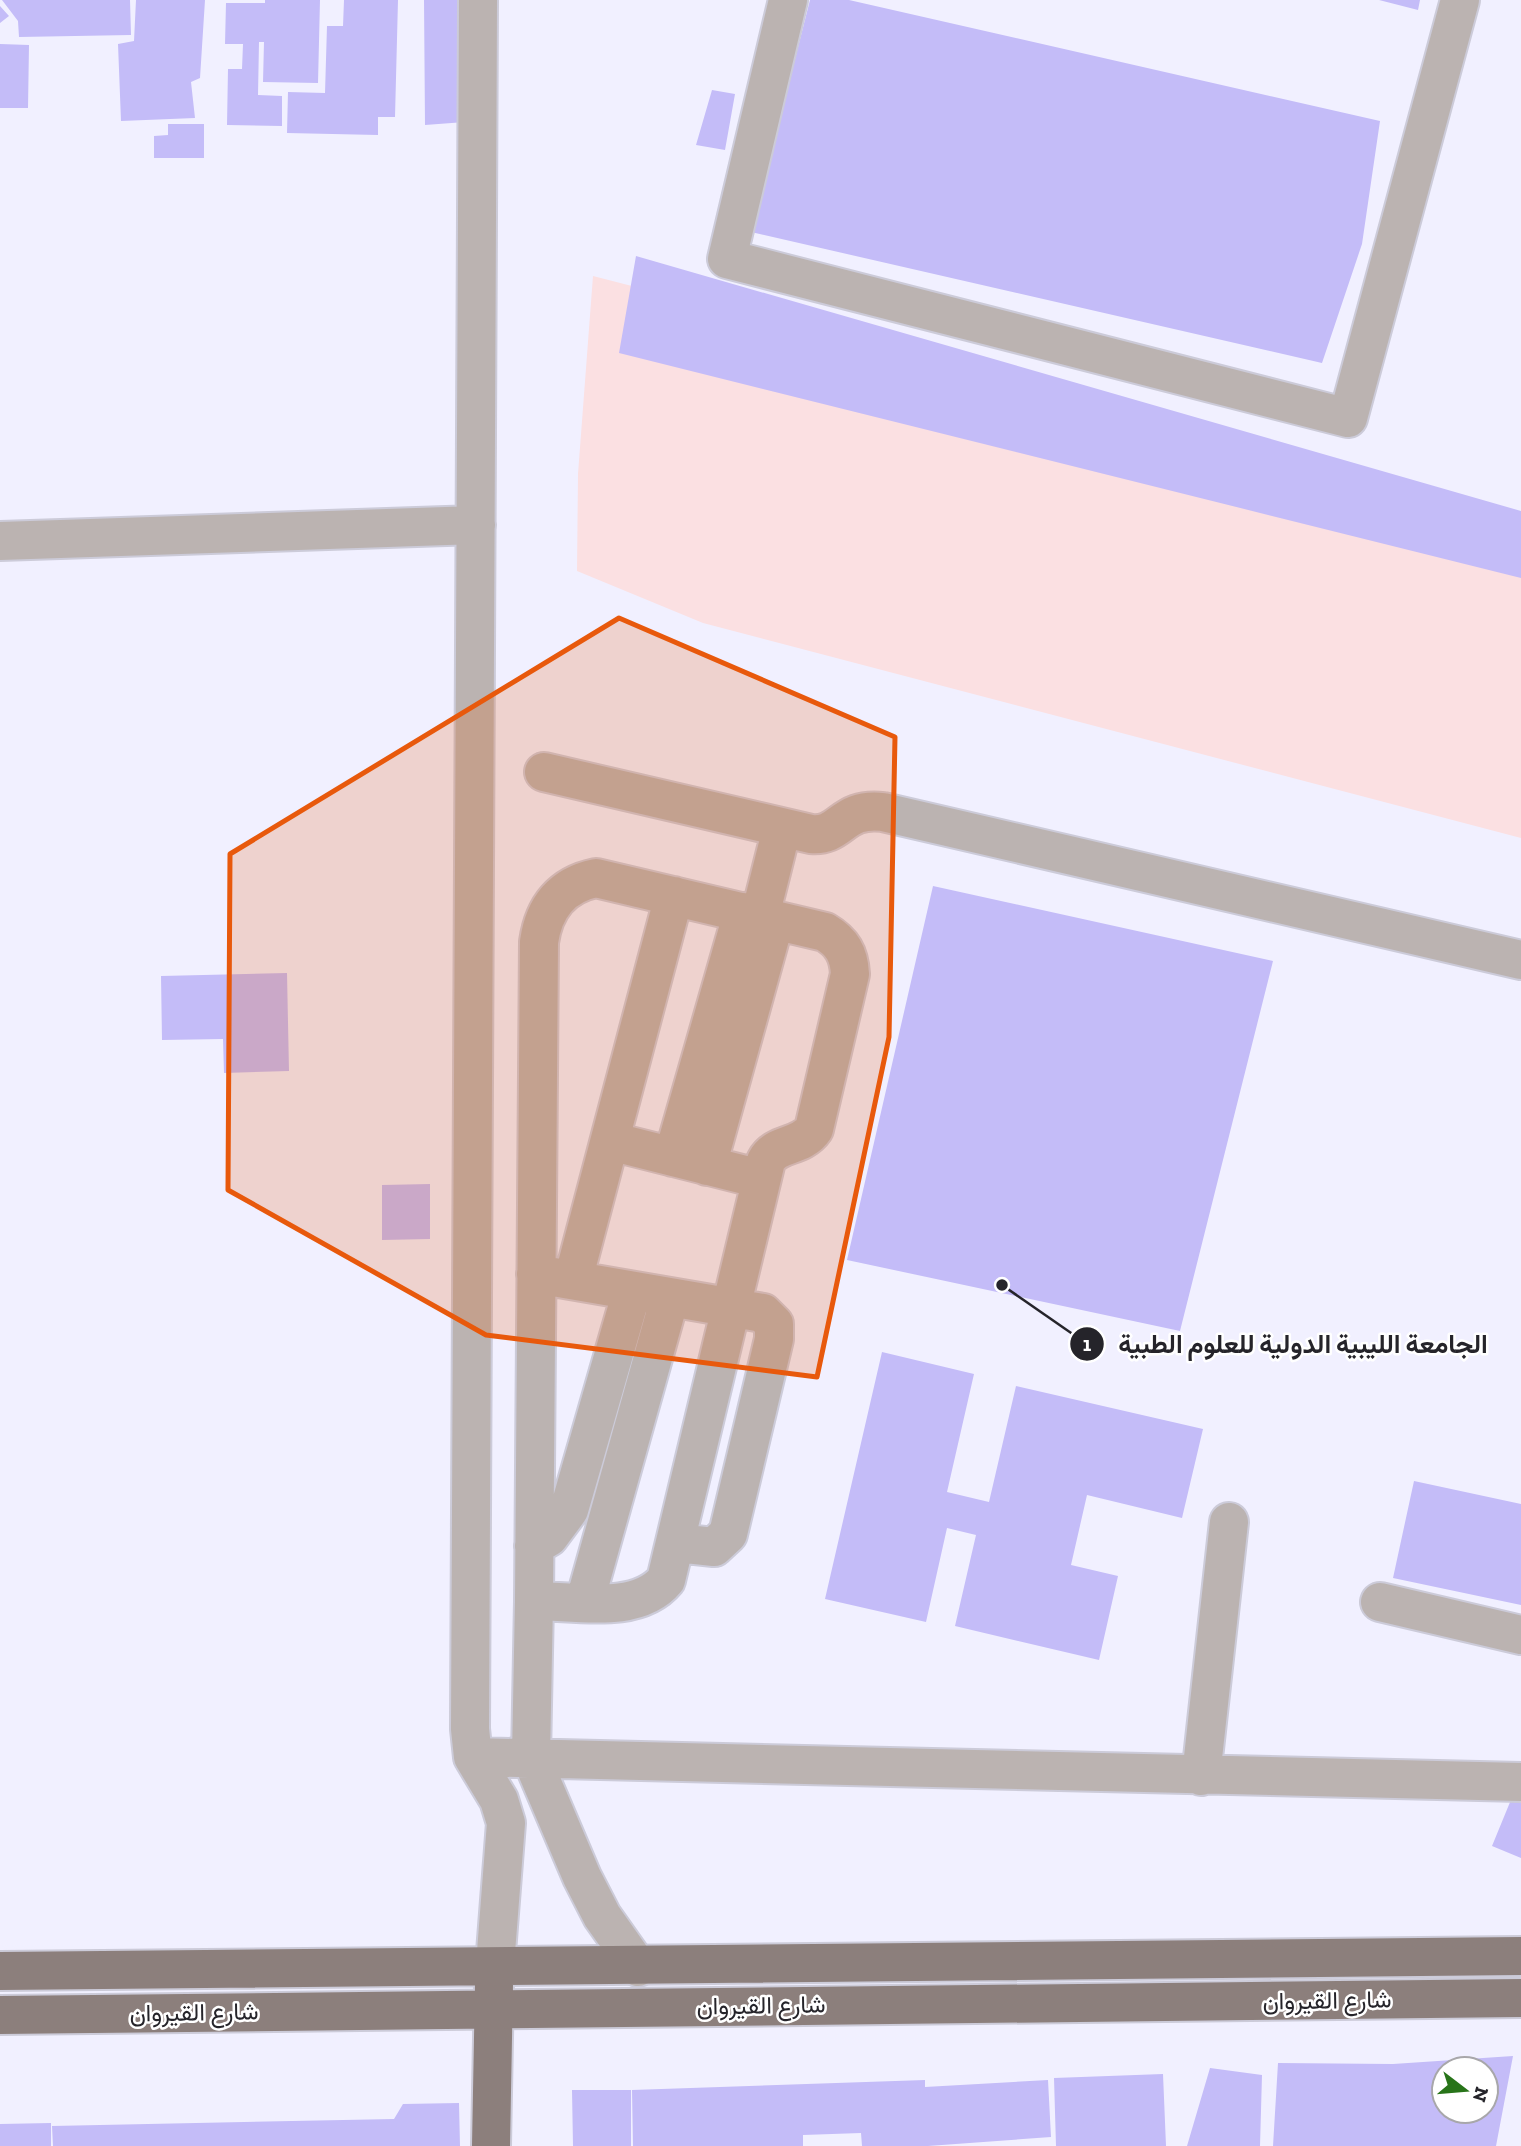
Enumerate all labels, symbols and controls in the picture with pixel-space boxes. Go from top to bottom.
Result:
callout: الجامعة الليبية الدولية للعلوم الطبية [1069,1320,1501,1367]
text: الجامعة الليبية الدولية للعلوم الطبية [1118,1328,1488,1361]
text: 1 [1083,1331,1092,1356]
street label: شارع القيروان [1262,1984,1392,2018]
street label: شارع القيروان [696,1989,826,2023]
street label: شارع القيروان [129,1996,259,2030]
north arrow [1430,2055,1500,2125]
text: N [1468,2084,1494,2105]

